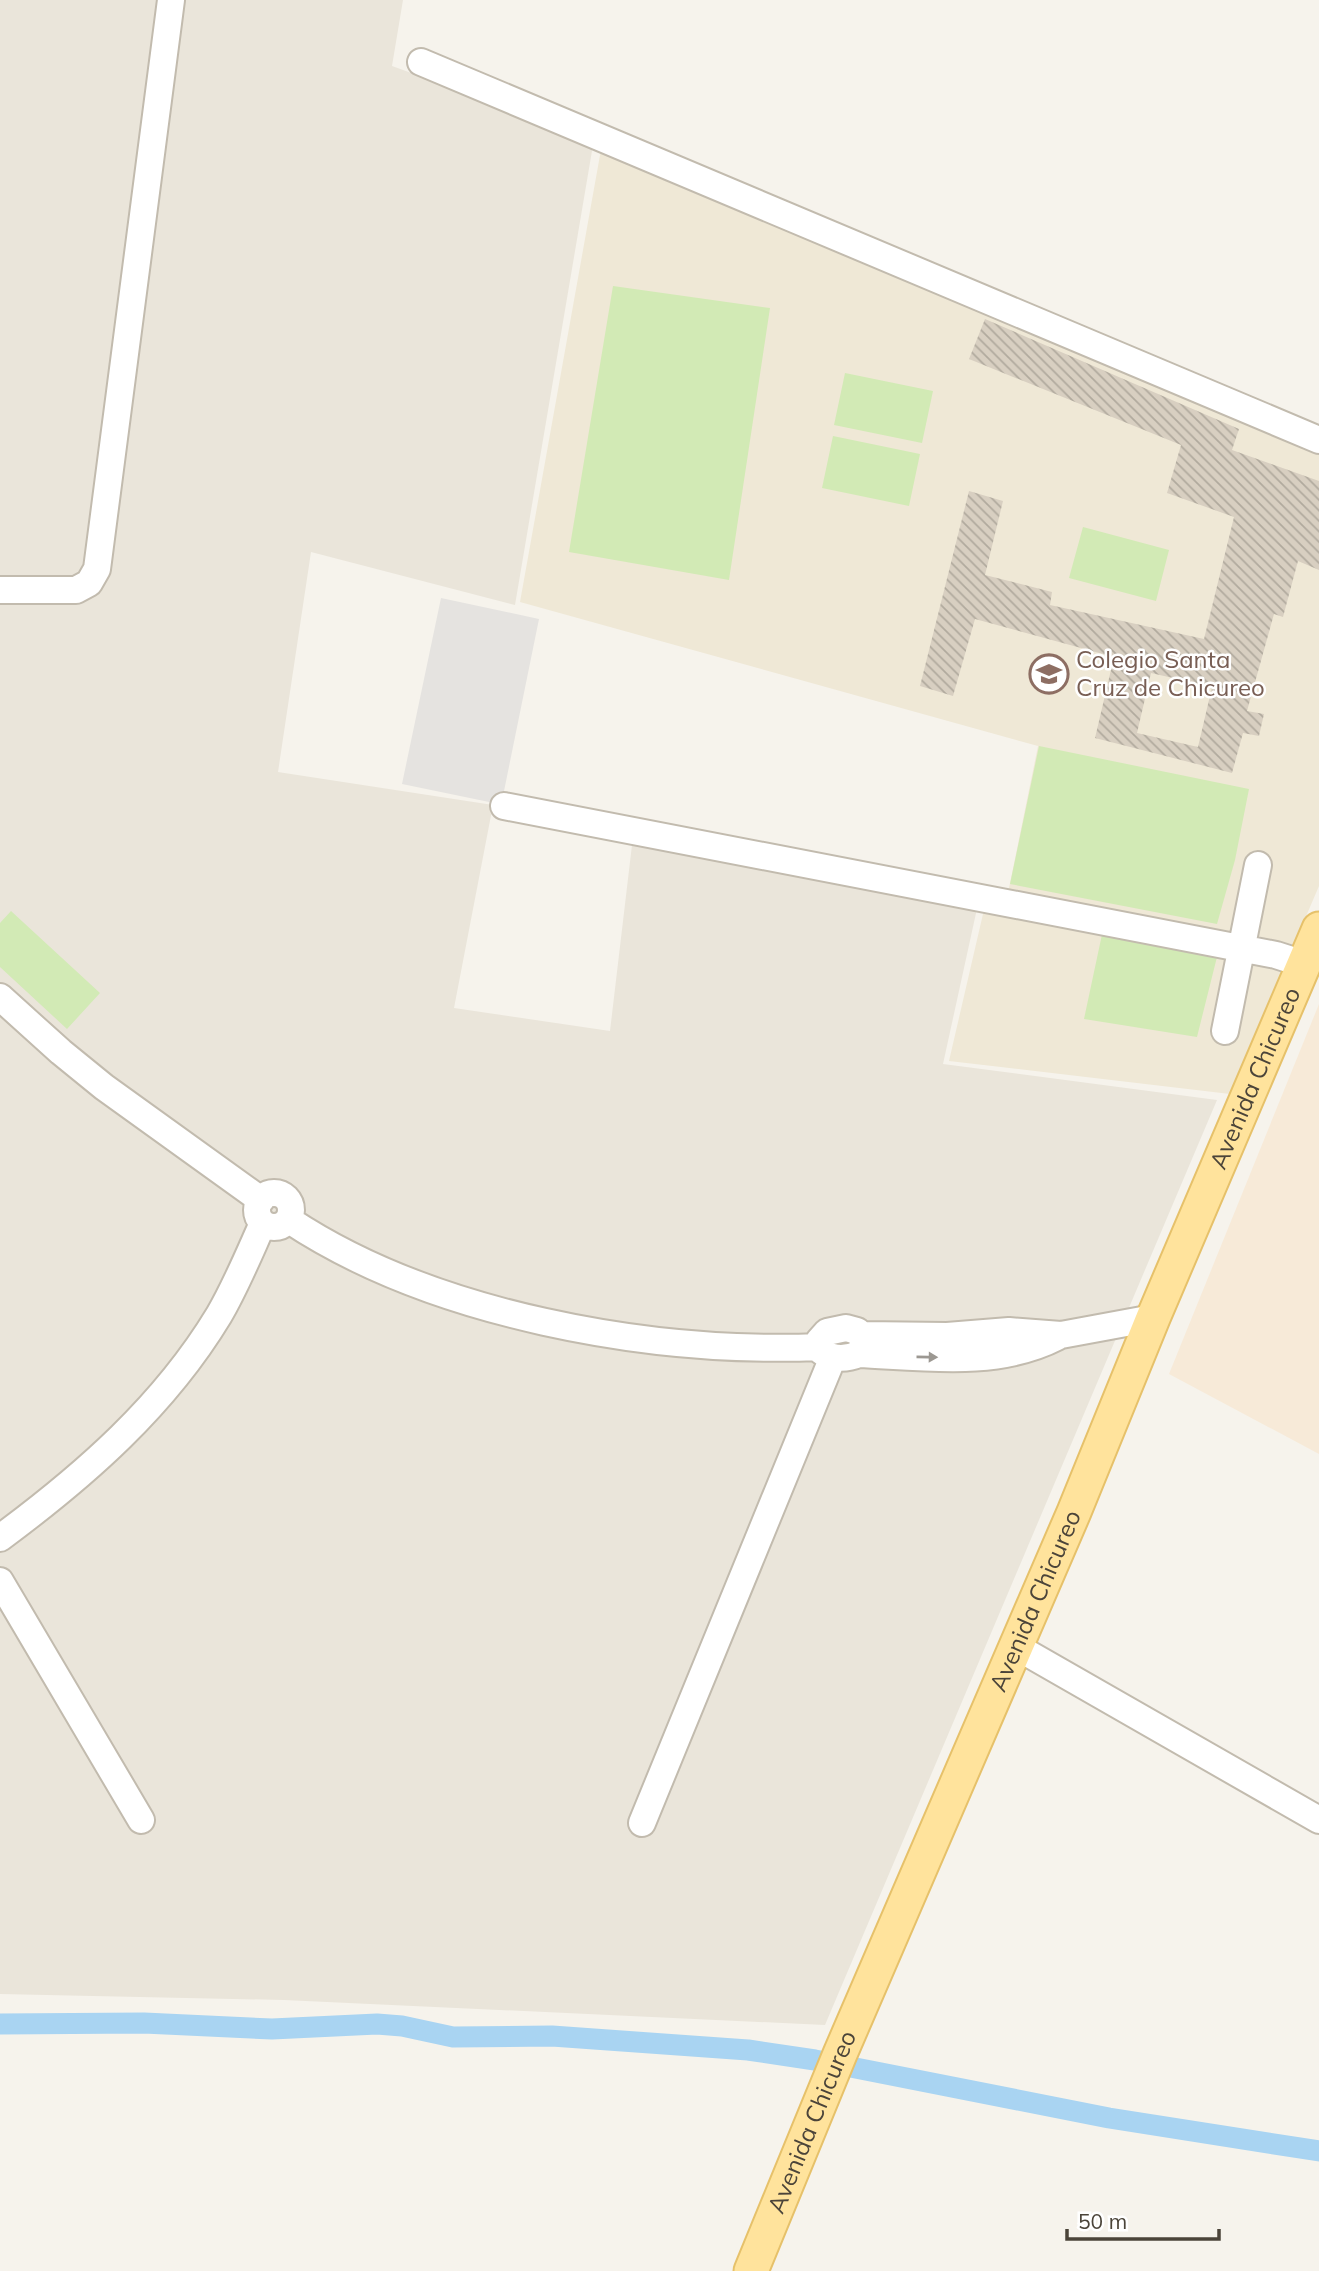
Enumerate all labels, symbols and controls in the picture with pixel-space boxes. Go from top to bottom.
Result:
place label: Colegio Santa Cruz de Chicureo [1076,644,1265,702]
school or university icon: Colegio Santa Cruz de Chicureo [1028,653,1070,695]
street label: Avenida Chicureo [1202,982,1306,1173]
one-way arrow [916,1351,938,1362]
street label: Avenida Chicureo [982,1505,1087,1696]
street label: Avenida Chicureo [760,2026,862,2217]
scale bar [1067,2198,1219,2242]
text: 50 m [1078,2208,1127,2234]

